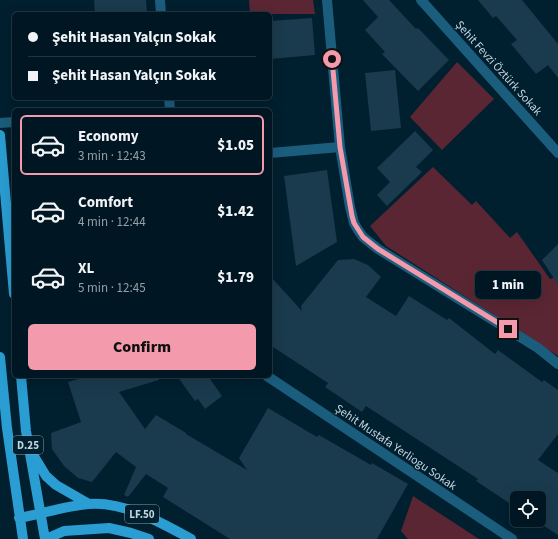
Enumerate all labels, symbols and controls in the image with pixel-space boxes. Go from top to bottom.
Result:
street label: Şehit Fevzi Öztürk Sokak [451,17,546,120]
text: Şehit Hasan Yalçın Sokak [52,27,216,48]
route start [323,50,341,68]
text: Şehit Hasan Yalçın Sokak [52,65,216,86]
text: Economy [78,126,139,147]
icon: car [30,127,66,163]
text: $1.05 [217,135,254,156]
text: 3 min · 12:43 [78,147,146,165]
text: Comfort [78,192,133,213]
icon: car [30,193,66,229]
text: $1.42 [217,201,254,222]
text: 4 min · 12:44 [78,213,146,231]
text: XL [78,258,94,279]
icon: car [30,259,66,295]
text: $1.79 [217,267,254,288]
callout: 1 min [475,271,541,299]
text: 1 min [492,276,524,294]
text: 5 min · 12:45 [78,279,146,297]
route end [499,320,517,338]
button: Confirm [28,324,256,370]
street label: Şehit Mustafa Yerliogu Sokak [332,400,460,495]
road number: D.25 [13,436,43,454]
map controls [510,491,546,527]
button: locate [510,491,546,527]
road number: LF.50 [125,505,159,523]

